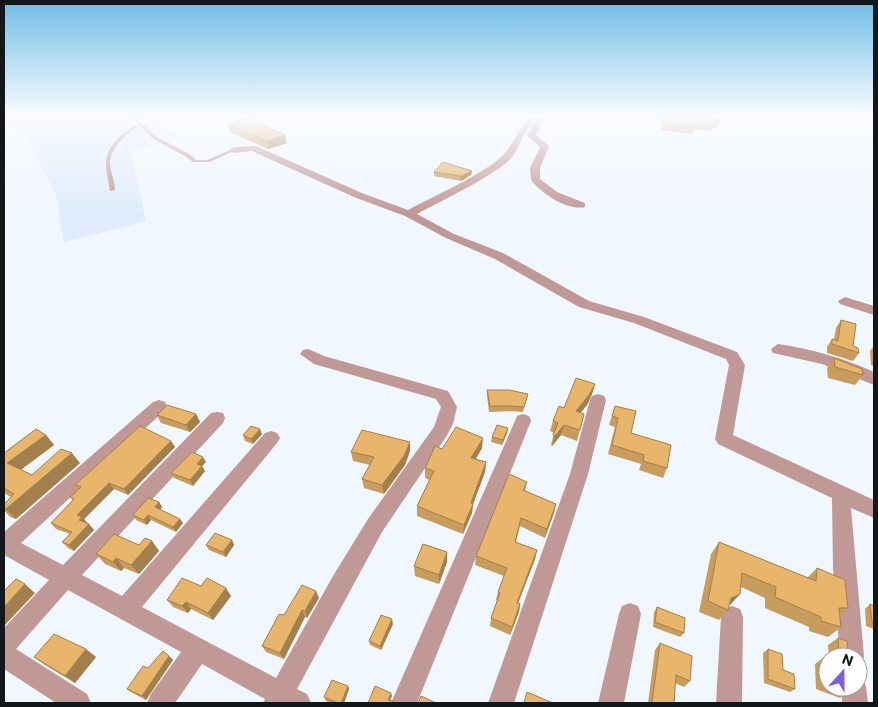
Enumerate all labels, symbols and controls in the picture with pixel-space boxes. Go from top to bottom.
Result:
north arrow [818,647,868,697]
text: N [840,650,856,669]

